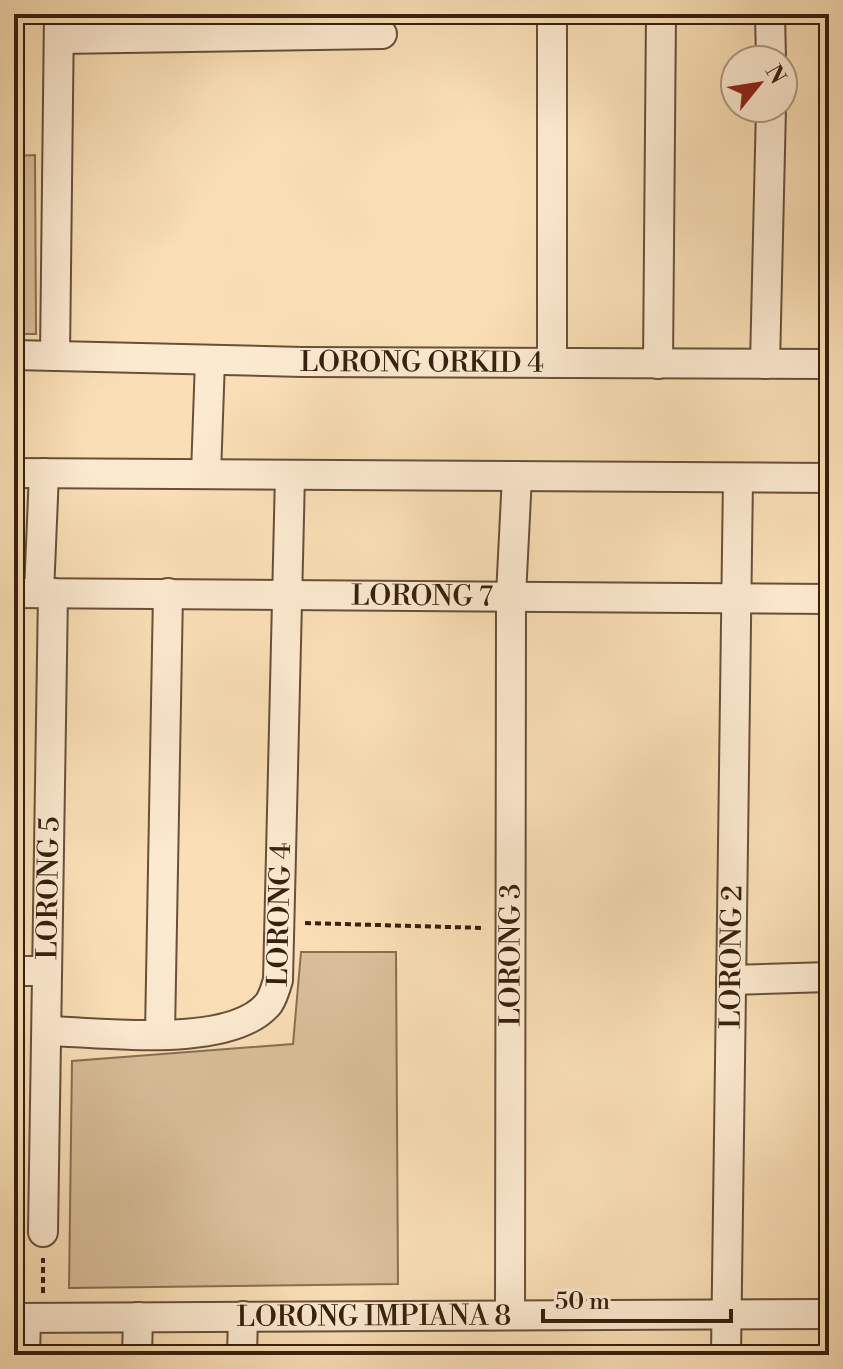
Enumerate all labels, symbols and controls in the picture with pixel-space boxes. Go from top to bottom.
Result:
north arrow [719,44,799,124]
text: N [759,60,791,90]
street label: LORONG ORKID 4 [300,344,544,380]
street label: LORONG 7 [351,578,493,614]
street label: LORONG 5 [30,816,67,960]
street label: LORONG 4 [260,842,299,987]
street label: LORONG 3 [493,883,528,1027]
street label: LORONG 2 [713,885,750,1029]
scale bar [543,1273,731,1323]
text: 50 m [555,1287,610,1317]
street label: LORONG IMPIANA 8 [236,1298,512,1334]

